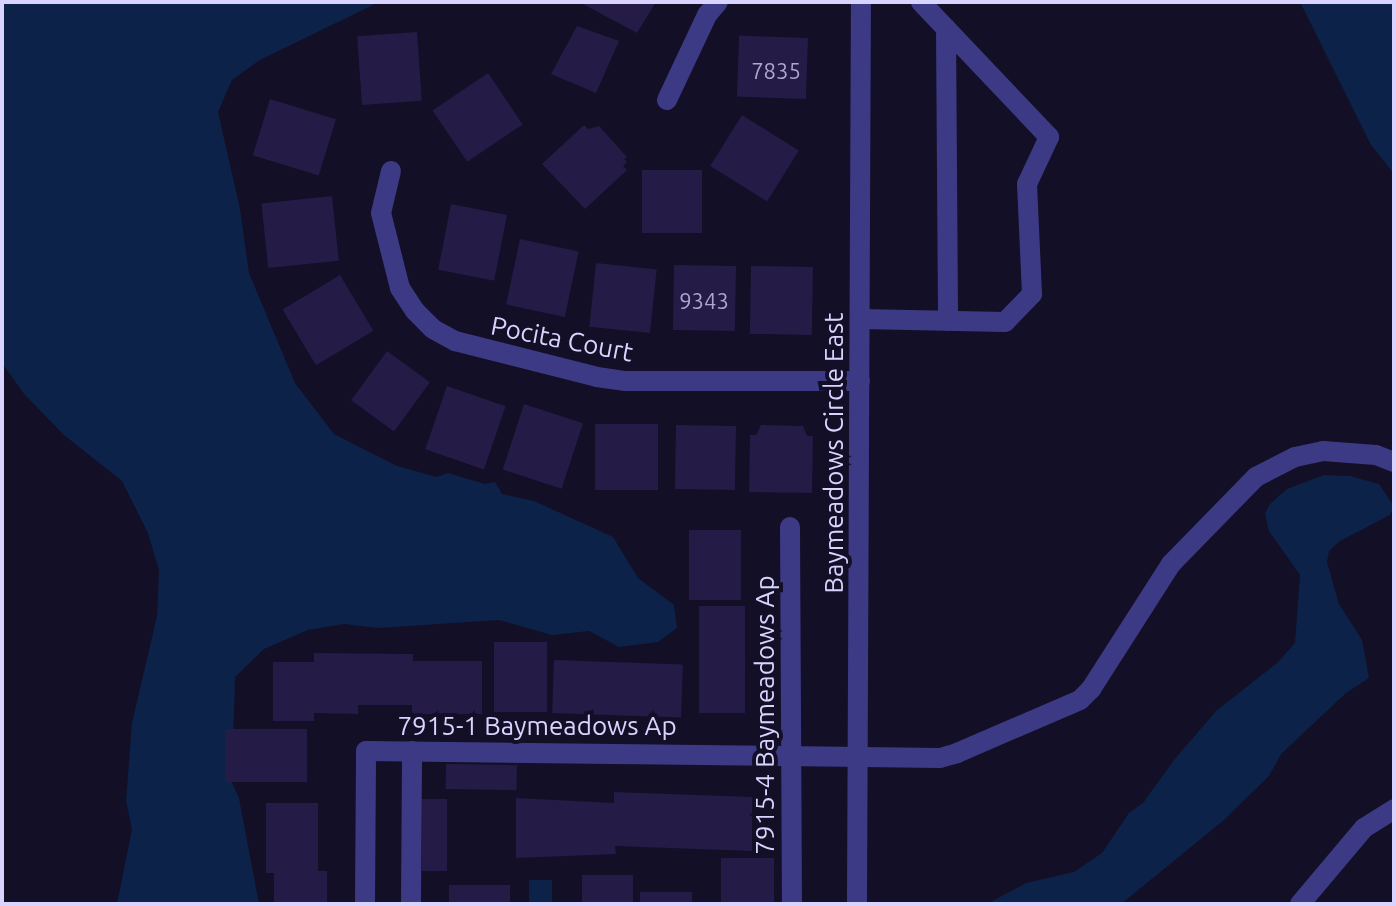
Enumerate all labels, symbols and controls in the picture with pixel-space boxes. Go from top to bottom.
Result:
house number: 7835 [751,58,801,84]
house number: 9343 [679,288,729,314]
street label: Pocita Court [488,310,636,368]
street label: Baymeadows Circle East [818,312,850,594]
street label: 7915-4 Baymeadows Ap [749,575,781,855]
street label: 7915-1 Baymeadows Ap [397,710,677,742]

